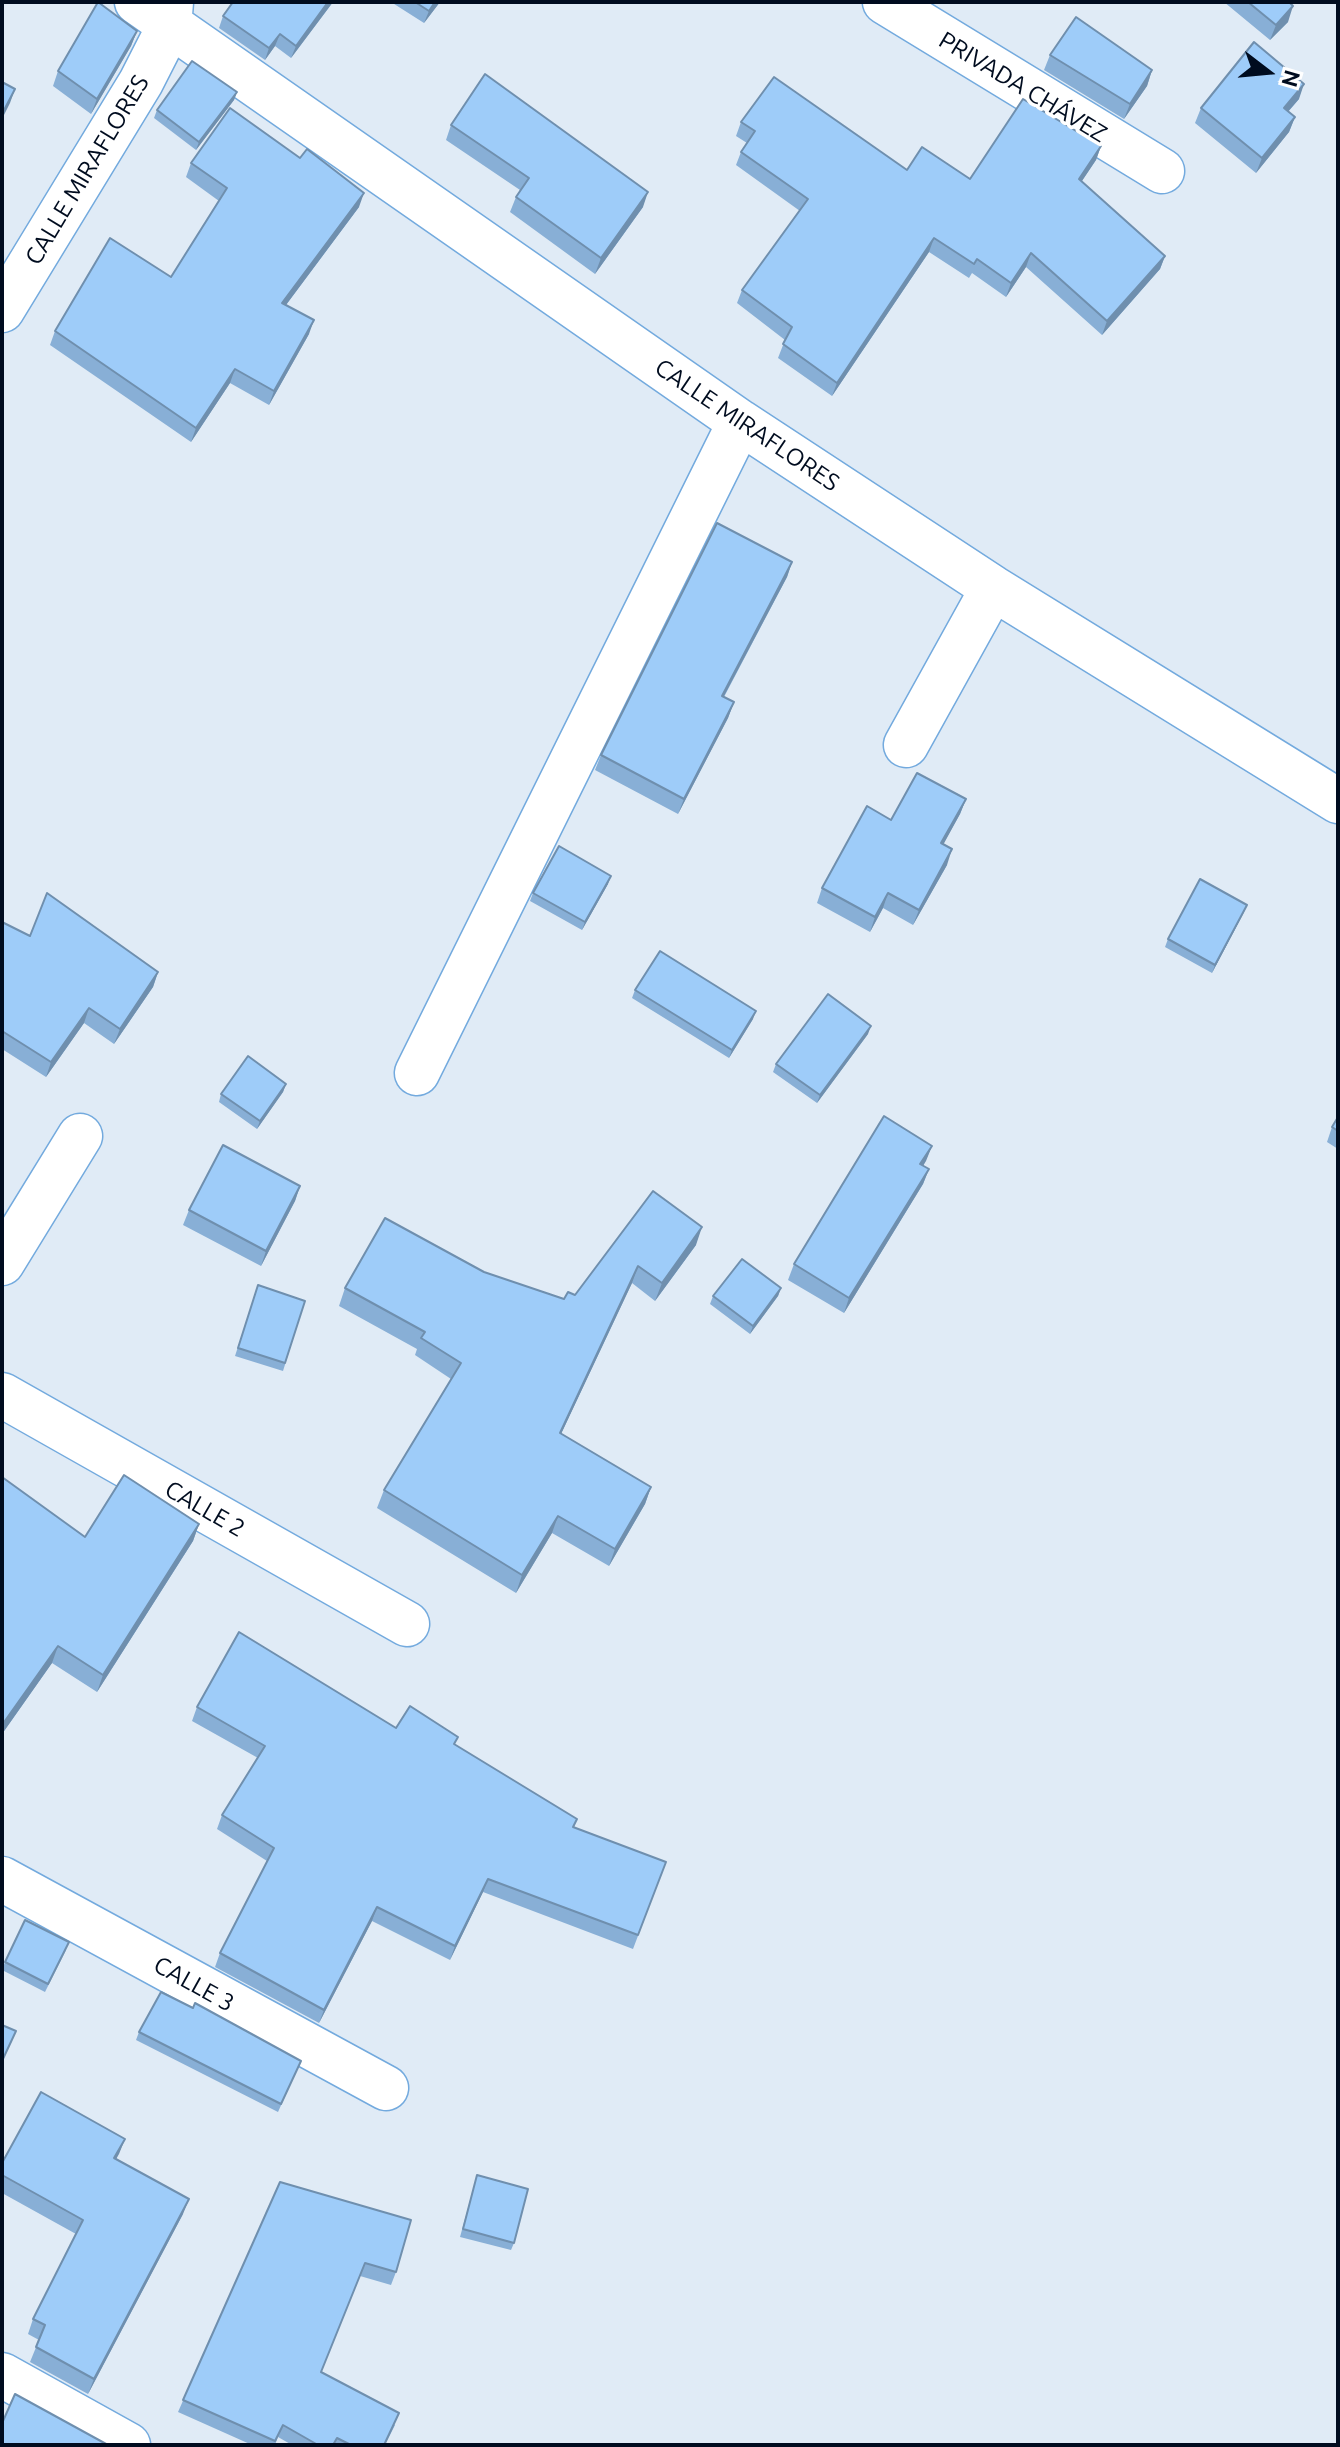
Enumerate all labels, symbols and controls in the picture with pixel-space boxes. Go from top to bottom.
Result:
street label: PRIVADA CHÁVEZ [934,25,1112,149]
north arrow [1228,32,1308,112]
text: N [1277,67,1306,90]
street label: CALLE MIRAFLORES [19,70,155,270]
street label: CALLE MIRAFLORES [649,353,845,497]
street label: CALLE 2 [160,1475,250,1543]
street label: CALLE 3 [149,1950,239,2018]

